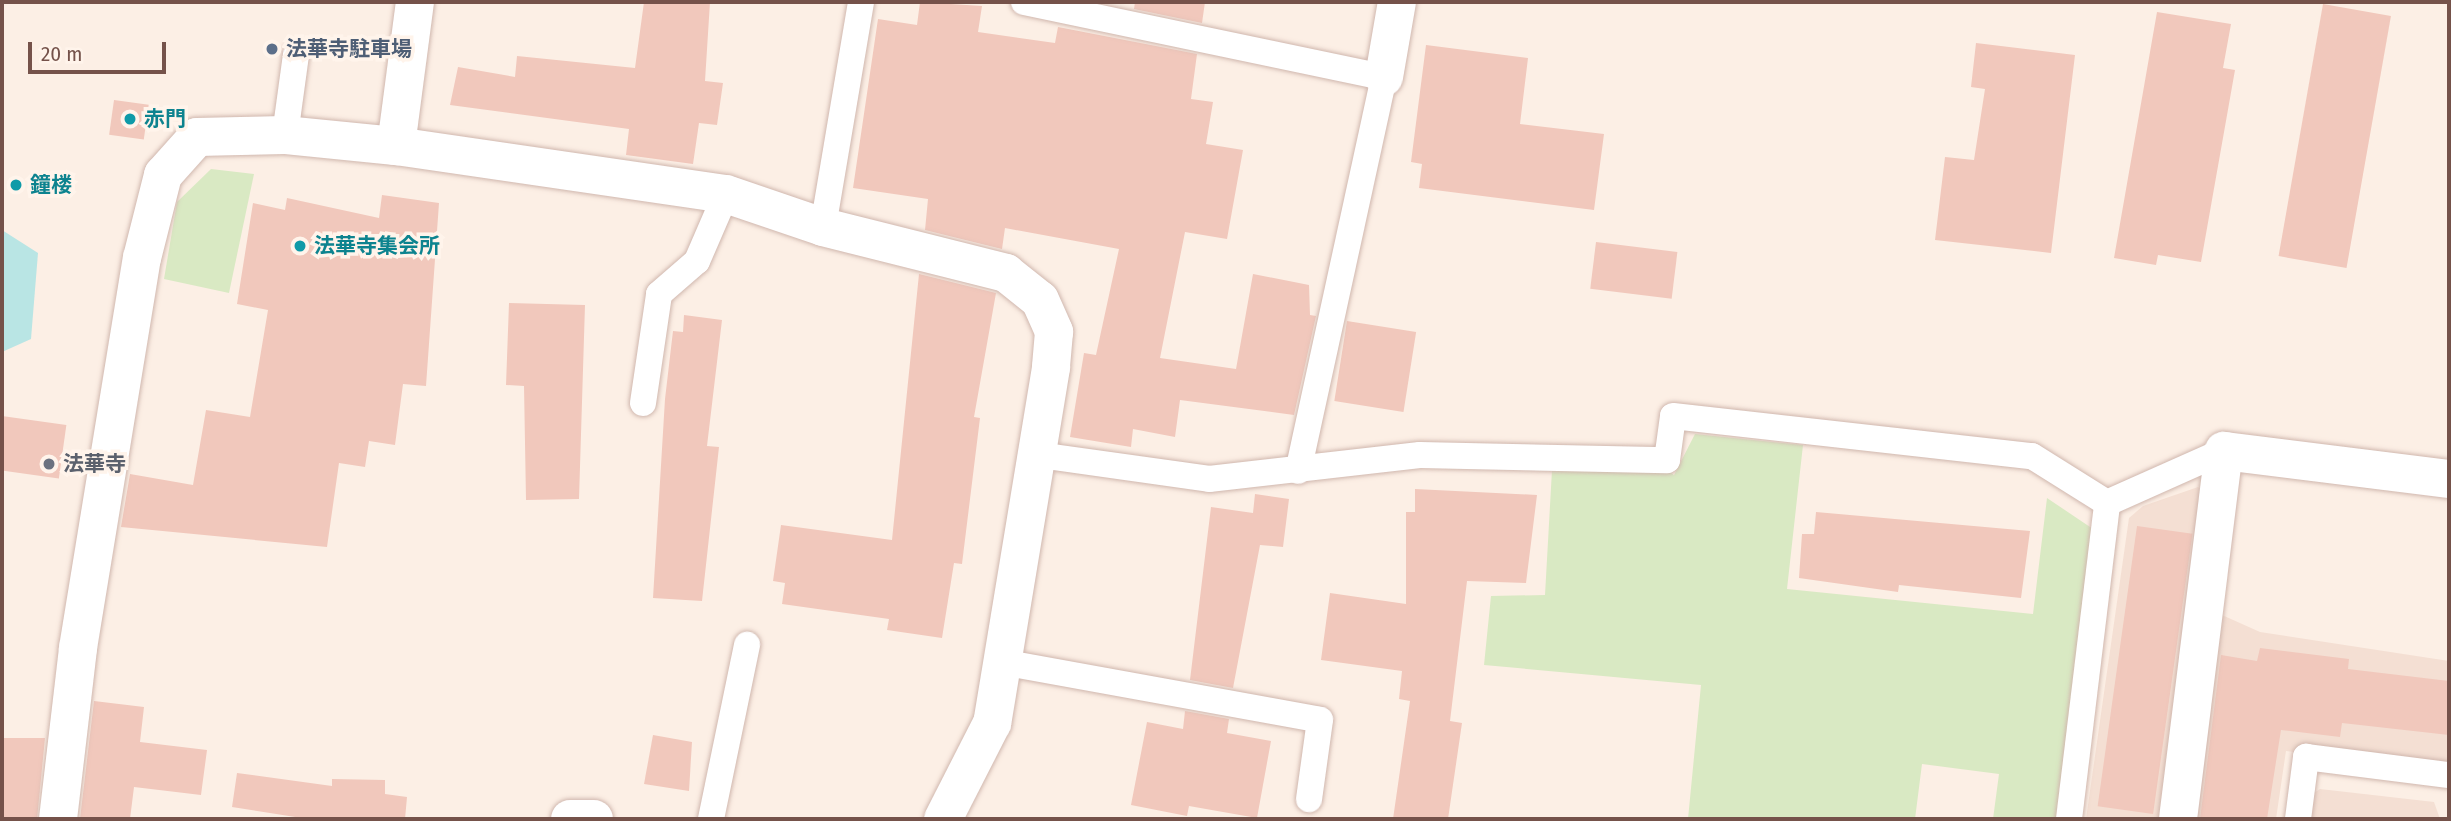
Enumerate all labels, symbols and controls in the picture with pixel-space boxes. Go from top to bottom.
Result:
scale bar [32,28,170,72]
place label: 法華寺駐車場 [286,36,412,62]
text: 20 m [41,41,82,67]
marker: 法華寺駐車場 [264,41,280,57]
place label: 赤門 [144,106,186,132]
marker: 赤門 [122,111,138,127]
place label: 鐘楼 [30,172,72,198]
marker: 鐘楼 [8,177,24,193]
place label: 法華寺集会所 [314,233,440,259]
marker: 法華寺集会所 [292,238,308,254]
place label: 法華寺 [63,451,126,477]
marker: 法華寺 [41,456,57,472]

